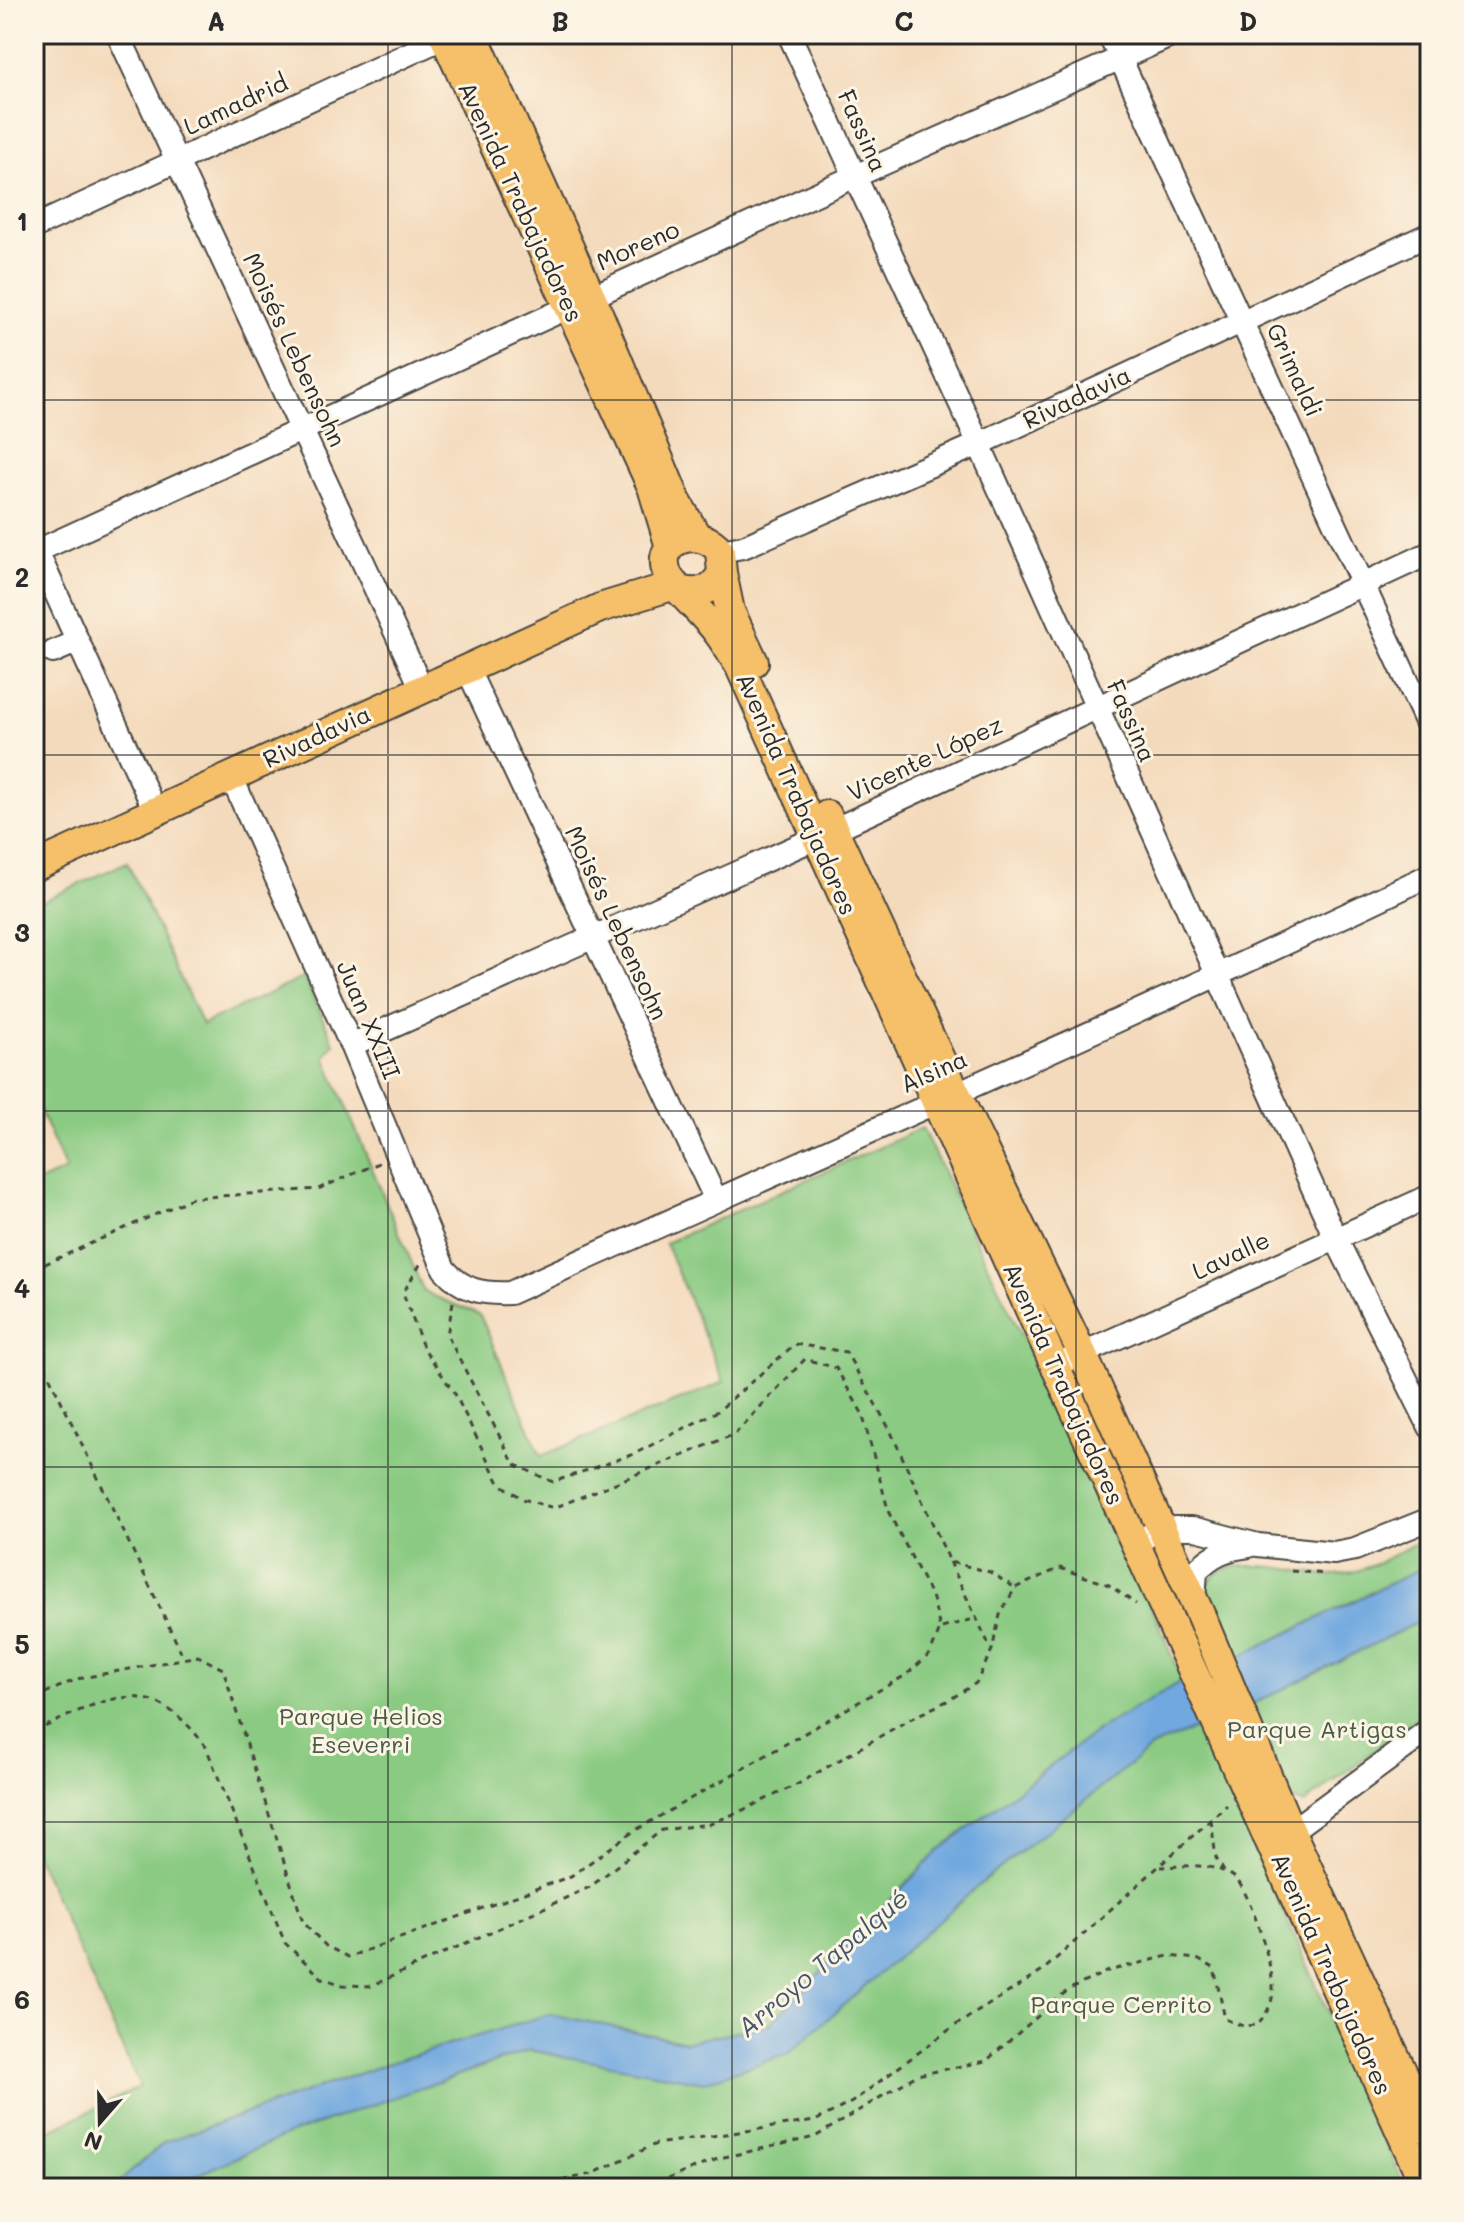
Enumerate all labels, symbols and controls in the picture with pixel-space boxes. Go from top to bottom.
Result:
text: A [207,4,225,38]
text: B [551,4,569,38]
text: C [894,4,914,38]
text: D [1239,4,1257,38]
street label: Lamadrid [178,66,292,141]
street label: Avenida Trabajadores [452,76,591,327]
street label: Fassina [831,84,895,177]
text: 1 [16,204,28,238]
street label: Moreno [591,213,684,277]
street label: Moisés Lebensohn [237,247,354,451]
street label: Grimaldi [1260,318,1331,421]
street label: Rivadavia [1017,358,1135,435]
text: 2 [15,560,29,594]
street label: Avenida Trabajadores [730,667,865,919]
street label: Fassina [1100,674,1164,767]
street label: Rivadavia [257,697,375,774]
street label: Vicente López [842,708,1007,807]
street label: Moisés Lebensohn [559,820,676,1024]
text: 3 [14,915,30,949]
street label: Juan XXIII [331,956,408,1083]
street label: Alsina [895,1042,972,1099]
street label: Lavalle [1187,1223,1274,1286]
street label: Avenida Trabajadores [997,1257,1132,1509]
text: 4 [14,1271,30,1305]
text: 5 [14,1627,30,1661]
park label: Parque Helios Eseverri [279,1700,443,1759]
park label: Parque Artigas [1227,1713,1407,1744]
street label: Avenida Trabajadores [1265,1847,1400,2099]
water label: Arroyo Tapalqué [730,1881,915,2044]
text: 6 [14,1982,30,2016]
park label: Parque Cerrito [1031,1988,1211,2019]
north arrow [60,2082,140,2162]
text: N [80,2125,106,2158]

